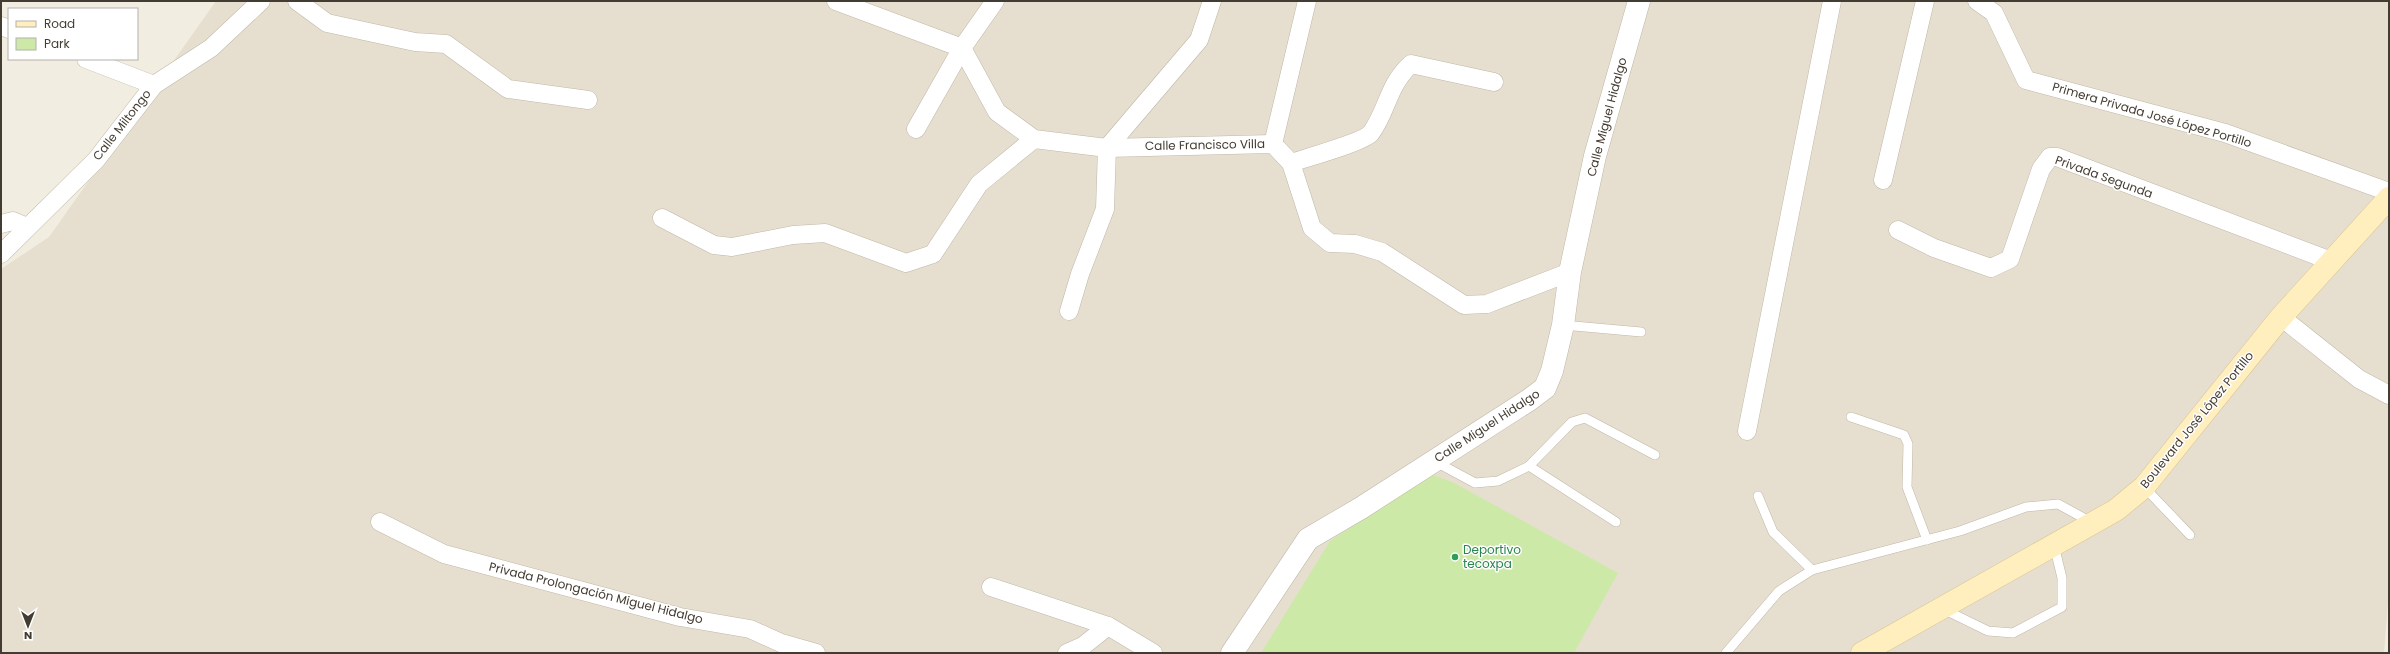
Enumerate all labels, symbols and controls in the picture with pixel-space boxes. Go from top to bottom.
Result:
legend [8,8,138,60]
text: Road [44,15,75,32]
text: Park [44,35,71,52]
street label: Calle Miguel Hidalgo [1582,55,1631,178]
street label: Primera Privada José López Portillo [2050,78,2254,151]
street label: Calle Miltongo [89,85,155,164]
street label: Calle Francisco Villa [1145,135,1265,154]
street label: Privada Segunda [2053,151,2155,202]
street label: Boulevard José López Portillo [2136,347,2257,492]
street label: Calle Miguel Hidalgo [1431,385,1543,466]
place label: Deportivo tecoxpa [1463,541,1521,572]
marker: Deportivo tecoxpa [1450,552,1460,562]
street label: Privada Prolongación Miguel Hidalgo [487,558,705,627]
north arrow [8,606,48,646]
text: N [24,628,32,644]

